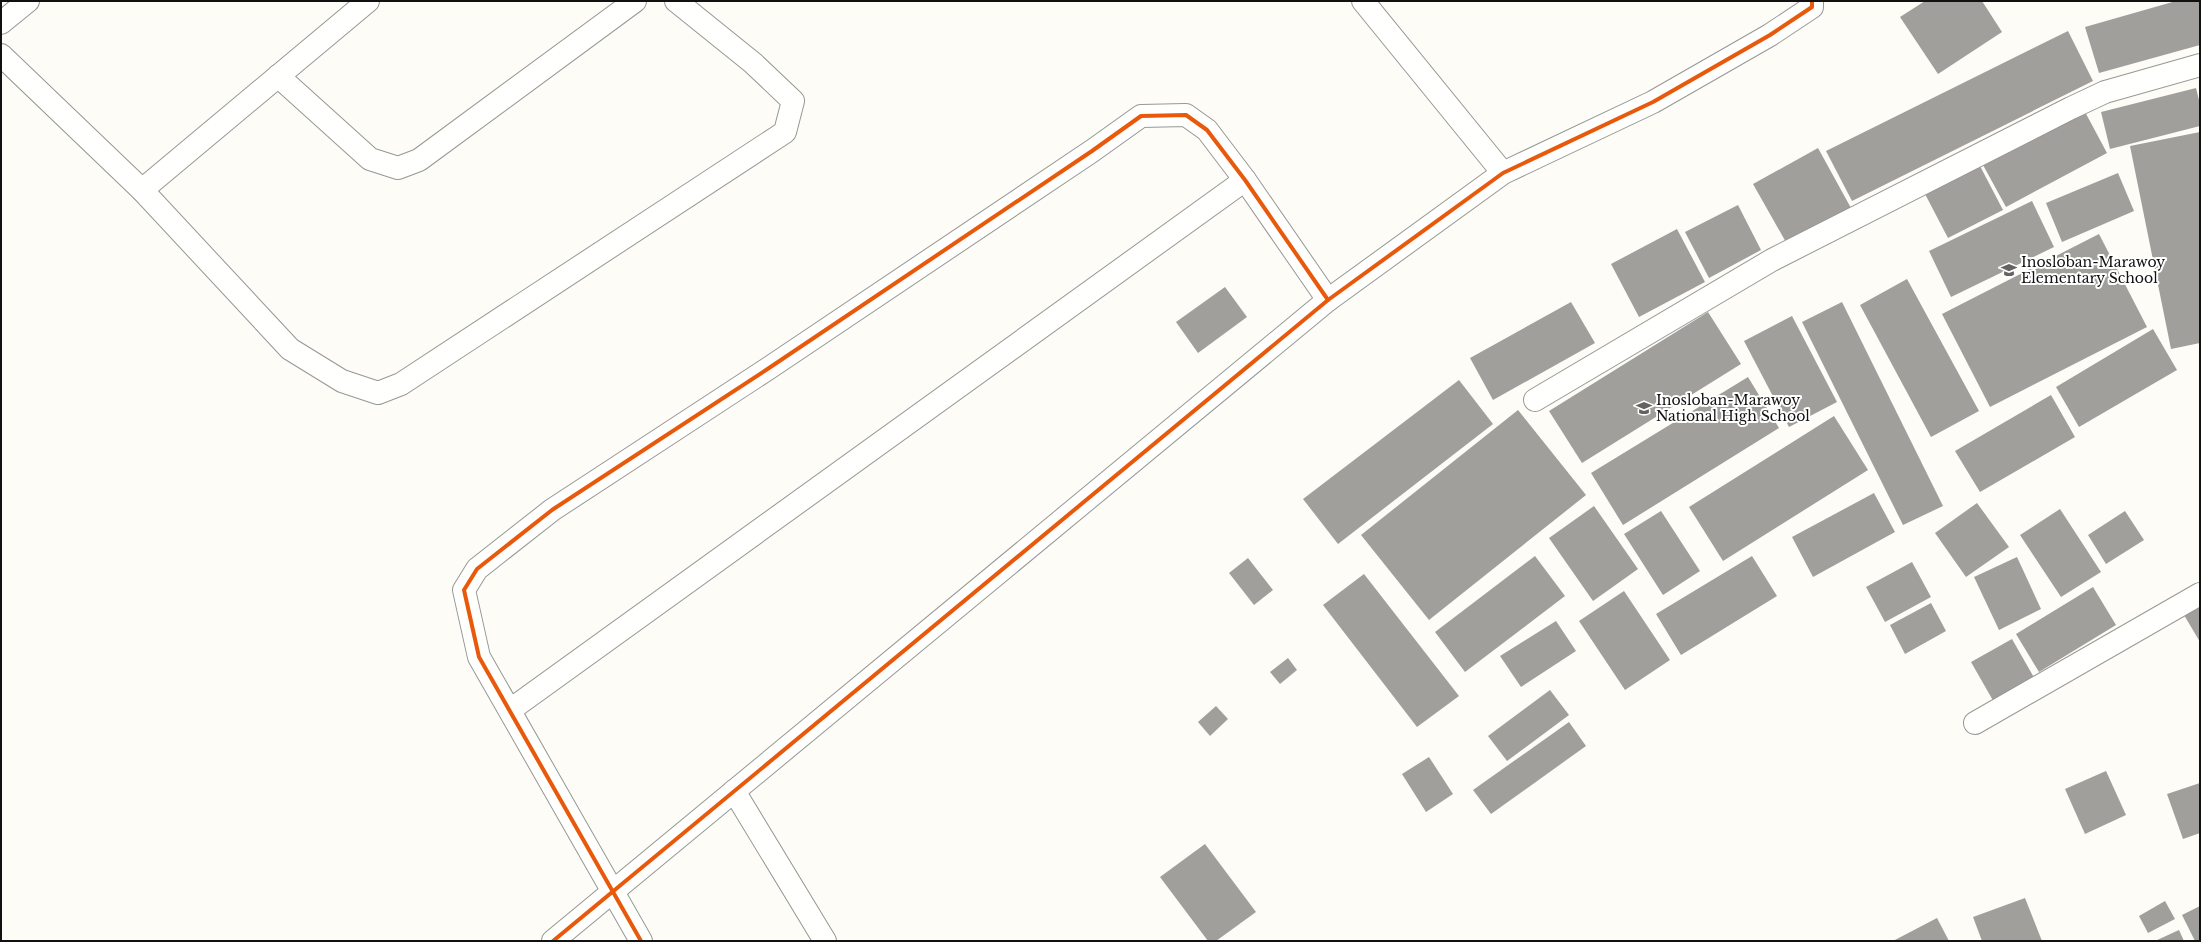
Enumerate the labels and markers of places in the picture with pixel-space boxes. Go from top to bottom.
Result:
place label: Inosloban-Marawoy Elementary School [2021,253,2165,287]
school or university icon: Inosloban-Marawoy Elementary School [2000,261,2018,279]
place label: Inosloban-Marawoy National High School [1656,391,1810,425]
school or university icon: Inosloban-Marawoy National High School [1635,399,1653,417]

